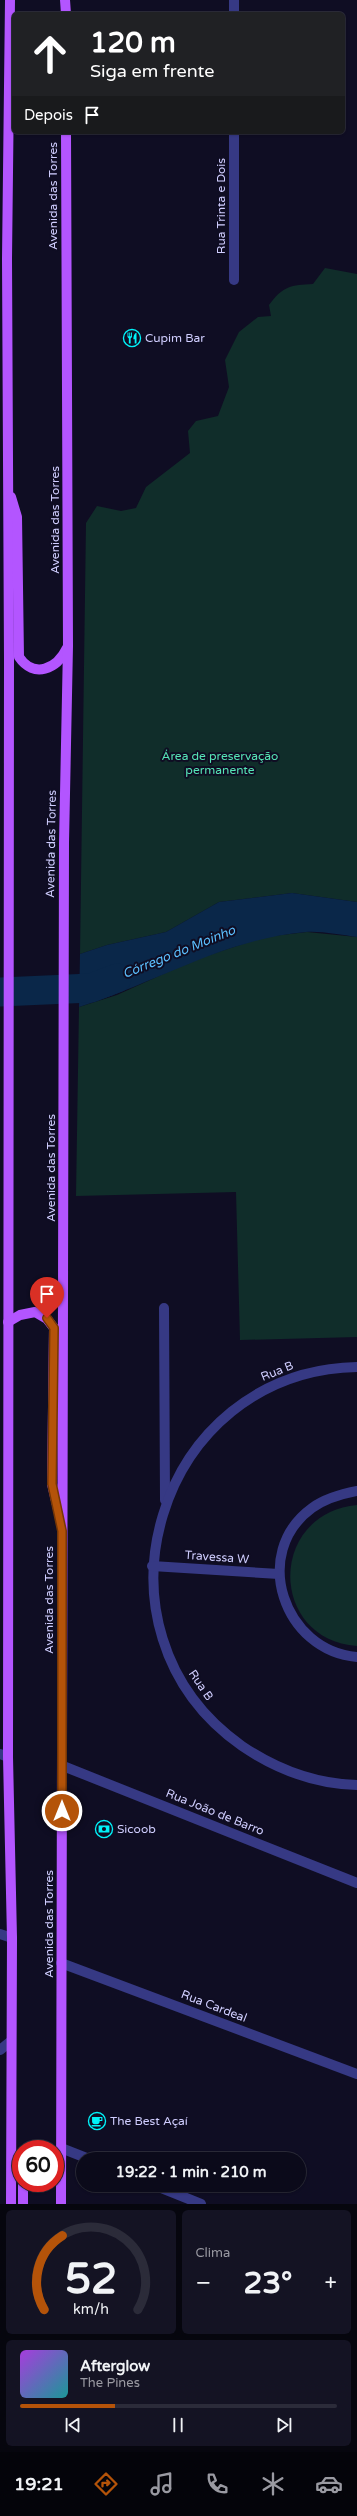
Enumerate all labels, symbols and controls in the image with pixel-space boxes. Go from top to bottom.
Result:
text: 120 m [90,26,176,60]
icon: ahead [24,28,76,80]
text: Siga em frente [90,60,214,82]
icon: arrive [81,104,103,126]
text: Depois [24,106,73,124]
street label: Avenida das Torres [46,142,60,250]
street label: Rua Trinta e Dois [214,158,228,254]
restaurant icon: Cupim Bar [122,328,142,348]
place label: Cupim Bar [145,331,205,345]
street label: Avenida das Torres [48,466,62,574]
park label: Área de preservação permanente [162,749,278,777]
street label: Avenida das Torres [43,790,59,898]
water label: Córrego do Moinho [120,922,239,982]
street label: Avenida das Torres [44,1114,58,1222]
pin [30,1277,64,1318]
icon: arrive [36,1283,58,1305]
street label: Rua B [259,1358,295,1384]
street label: Avenida das Torres [42,1546,56,1654]
street label: Travessa W [184,1548,250,1566]
street label: Rua B [186,1667,216,1703]
street label: Rua João de Barro [164,1786,266,1838]
position arrow [41,1790,83,1832]
bank icon: Sicoob [94,1819,114,1839]
place label: Sicoob [117,1822,156,1836]
street label: Avenida das Torres [42,1870,56,1978]
street label: Rua Cardeal [179,1987,249,2025]
cafe icon: The Best Açaí [87,2111,107,2131]
place label: The Best Açaí [110,2114,188,2128]
speed limit sign: 60 [12,2140,64,2192]
text: 19:22 · 1 min · 210 m [116,2163,266,2181]
text: Clima [196,2245,230,2261]
text: 52 [65,2255,117,2305]
text: 23° [243,2265,292,2302]
text: − [196,2270,211,2296]
text: + [325,2270,337,2296]
text: km/h [73,2301,109,2318]
text: Afterglow [80,2357,150,2375]
text: The Pines [80,2375,140,2391]
icon: previous [62,2414,84,2436]
icon: pause [167,2414,189,2436]
icon: next [273,2414,295,2436]
icon: directions [92,2470,120,2498]
icon: music [148,2470,176,2498]
icon: phone [203,2470,231,2498]
icon: climate [259,2470,287,2498]
icon: car [315,2470,343,2498]
text: 19:21 [14,2473,64,2495]

